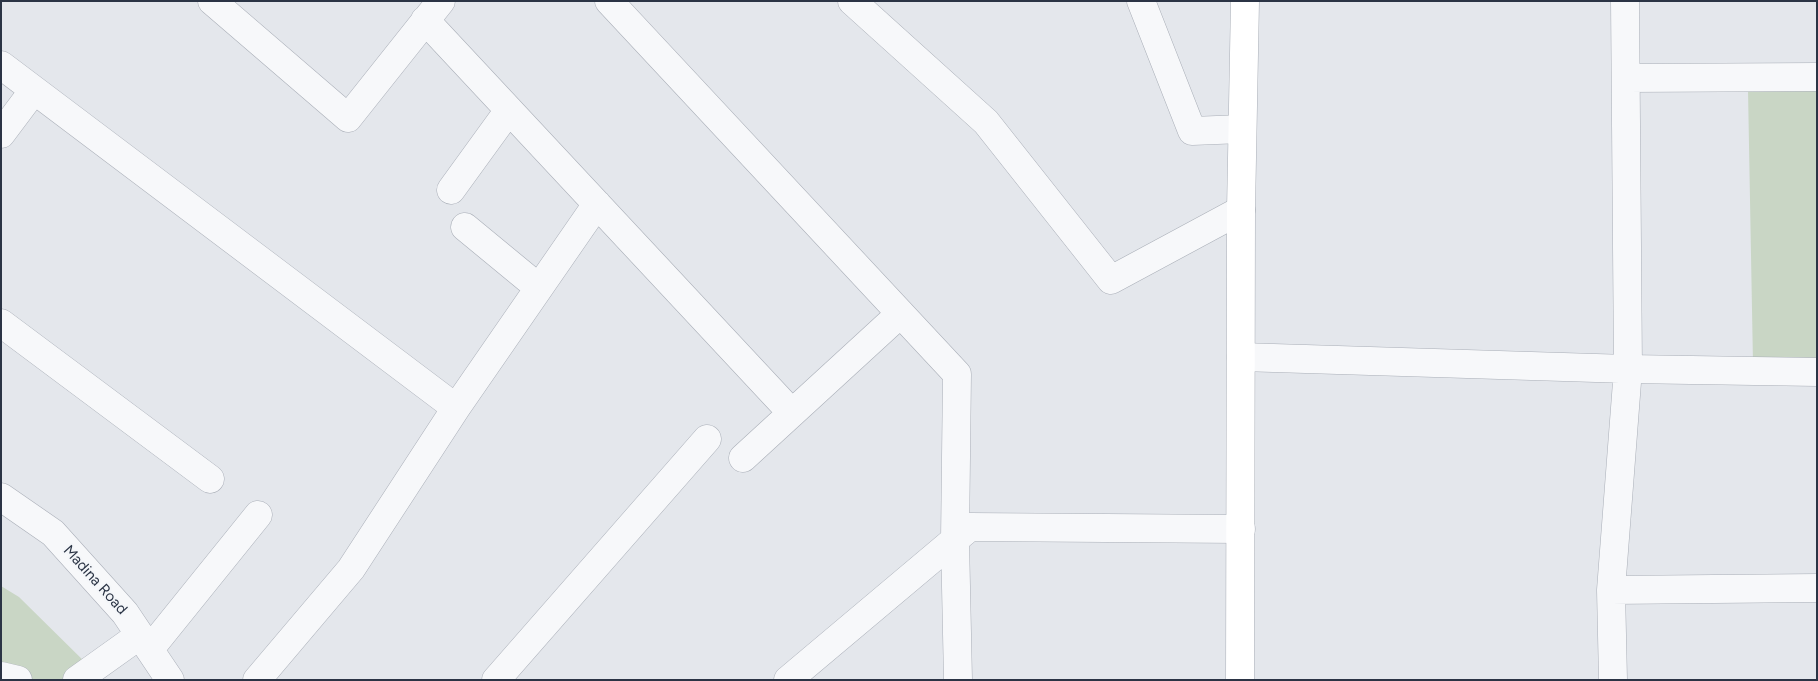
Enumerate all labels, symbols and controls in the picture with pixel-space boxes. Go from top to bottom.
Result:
street label: Madina Road [59,542,131,618]

